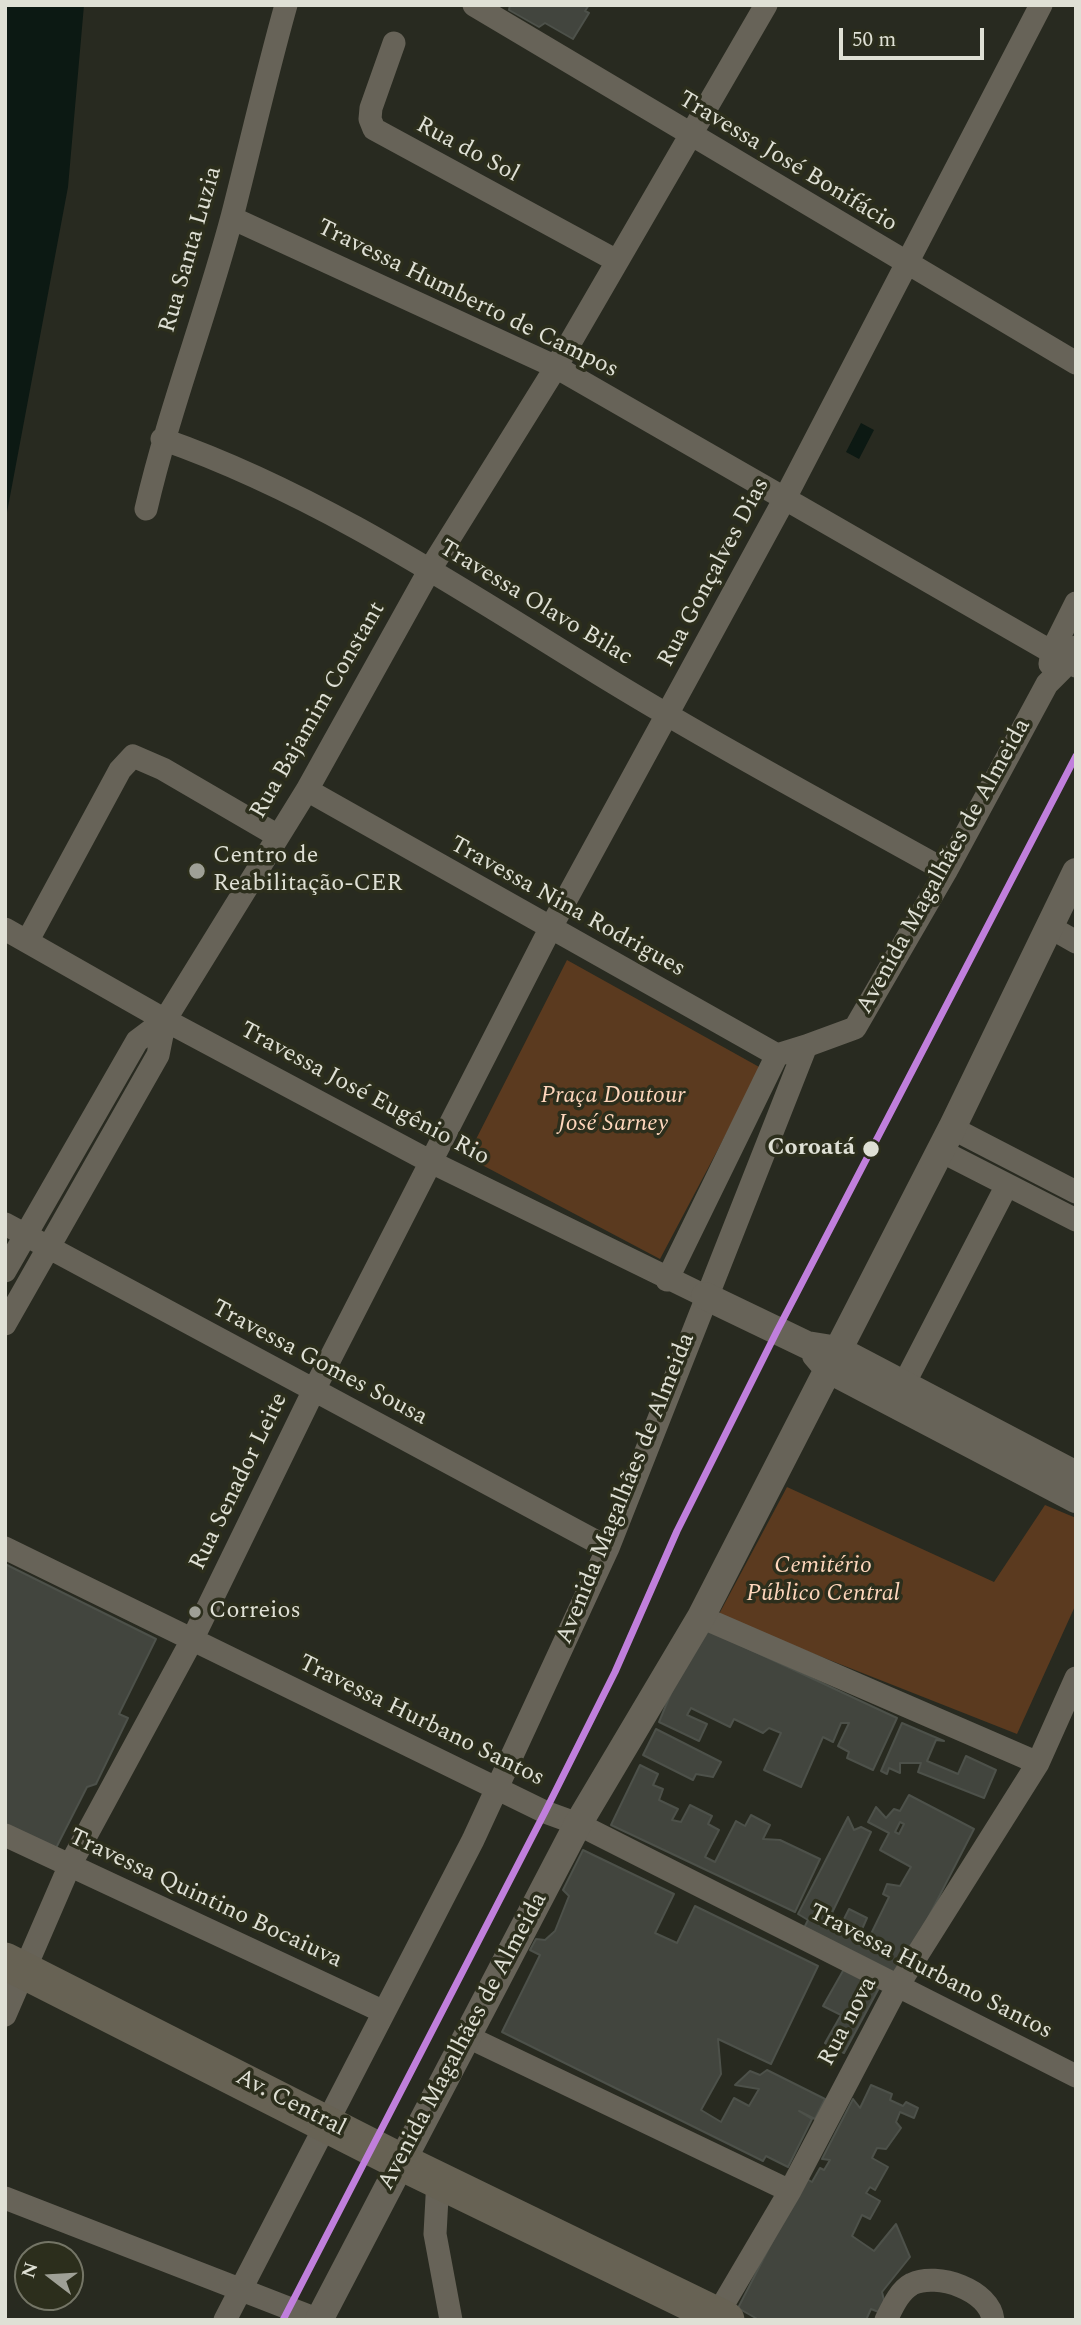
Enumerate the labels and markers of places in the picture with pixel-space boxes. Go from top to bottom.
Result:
place label: Centro de Reabilitação-CER [213,843,402,899]
marker: Centro de Reabilitação-CER [187,861,207,881]
place label: Coroatá [767,1135,855,1163]
marker: Coroatá [861,1139,881,1159]
place label: Correios [209,1598,301,1626]
marker: Correios [187,1604,203,1620]

